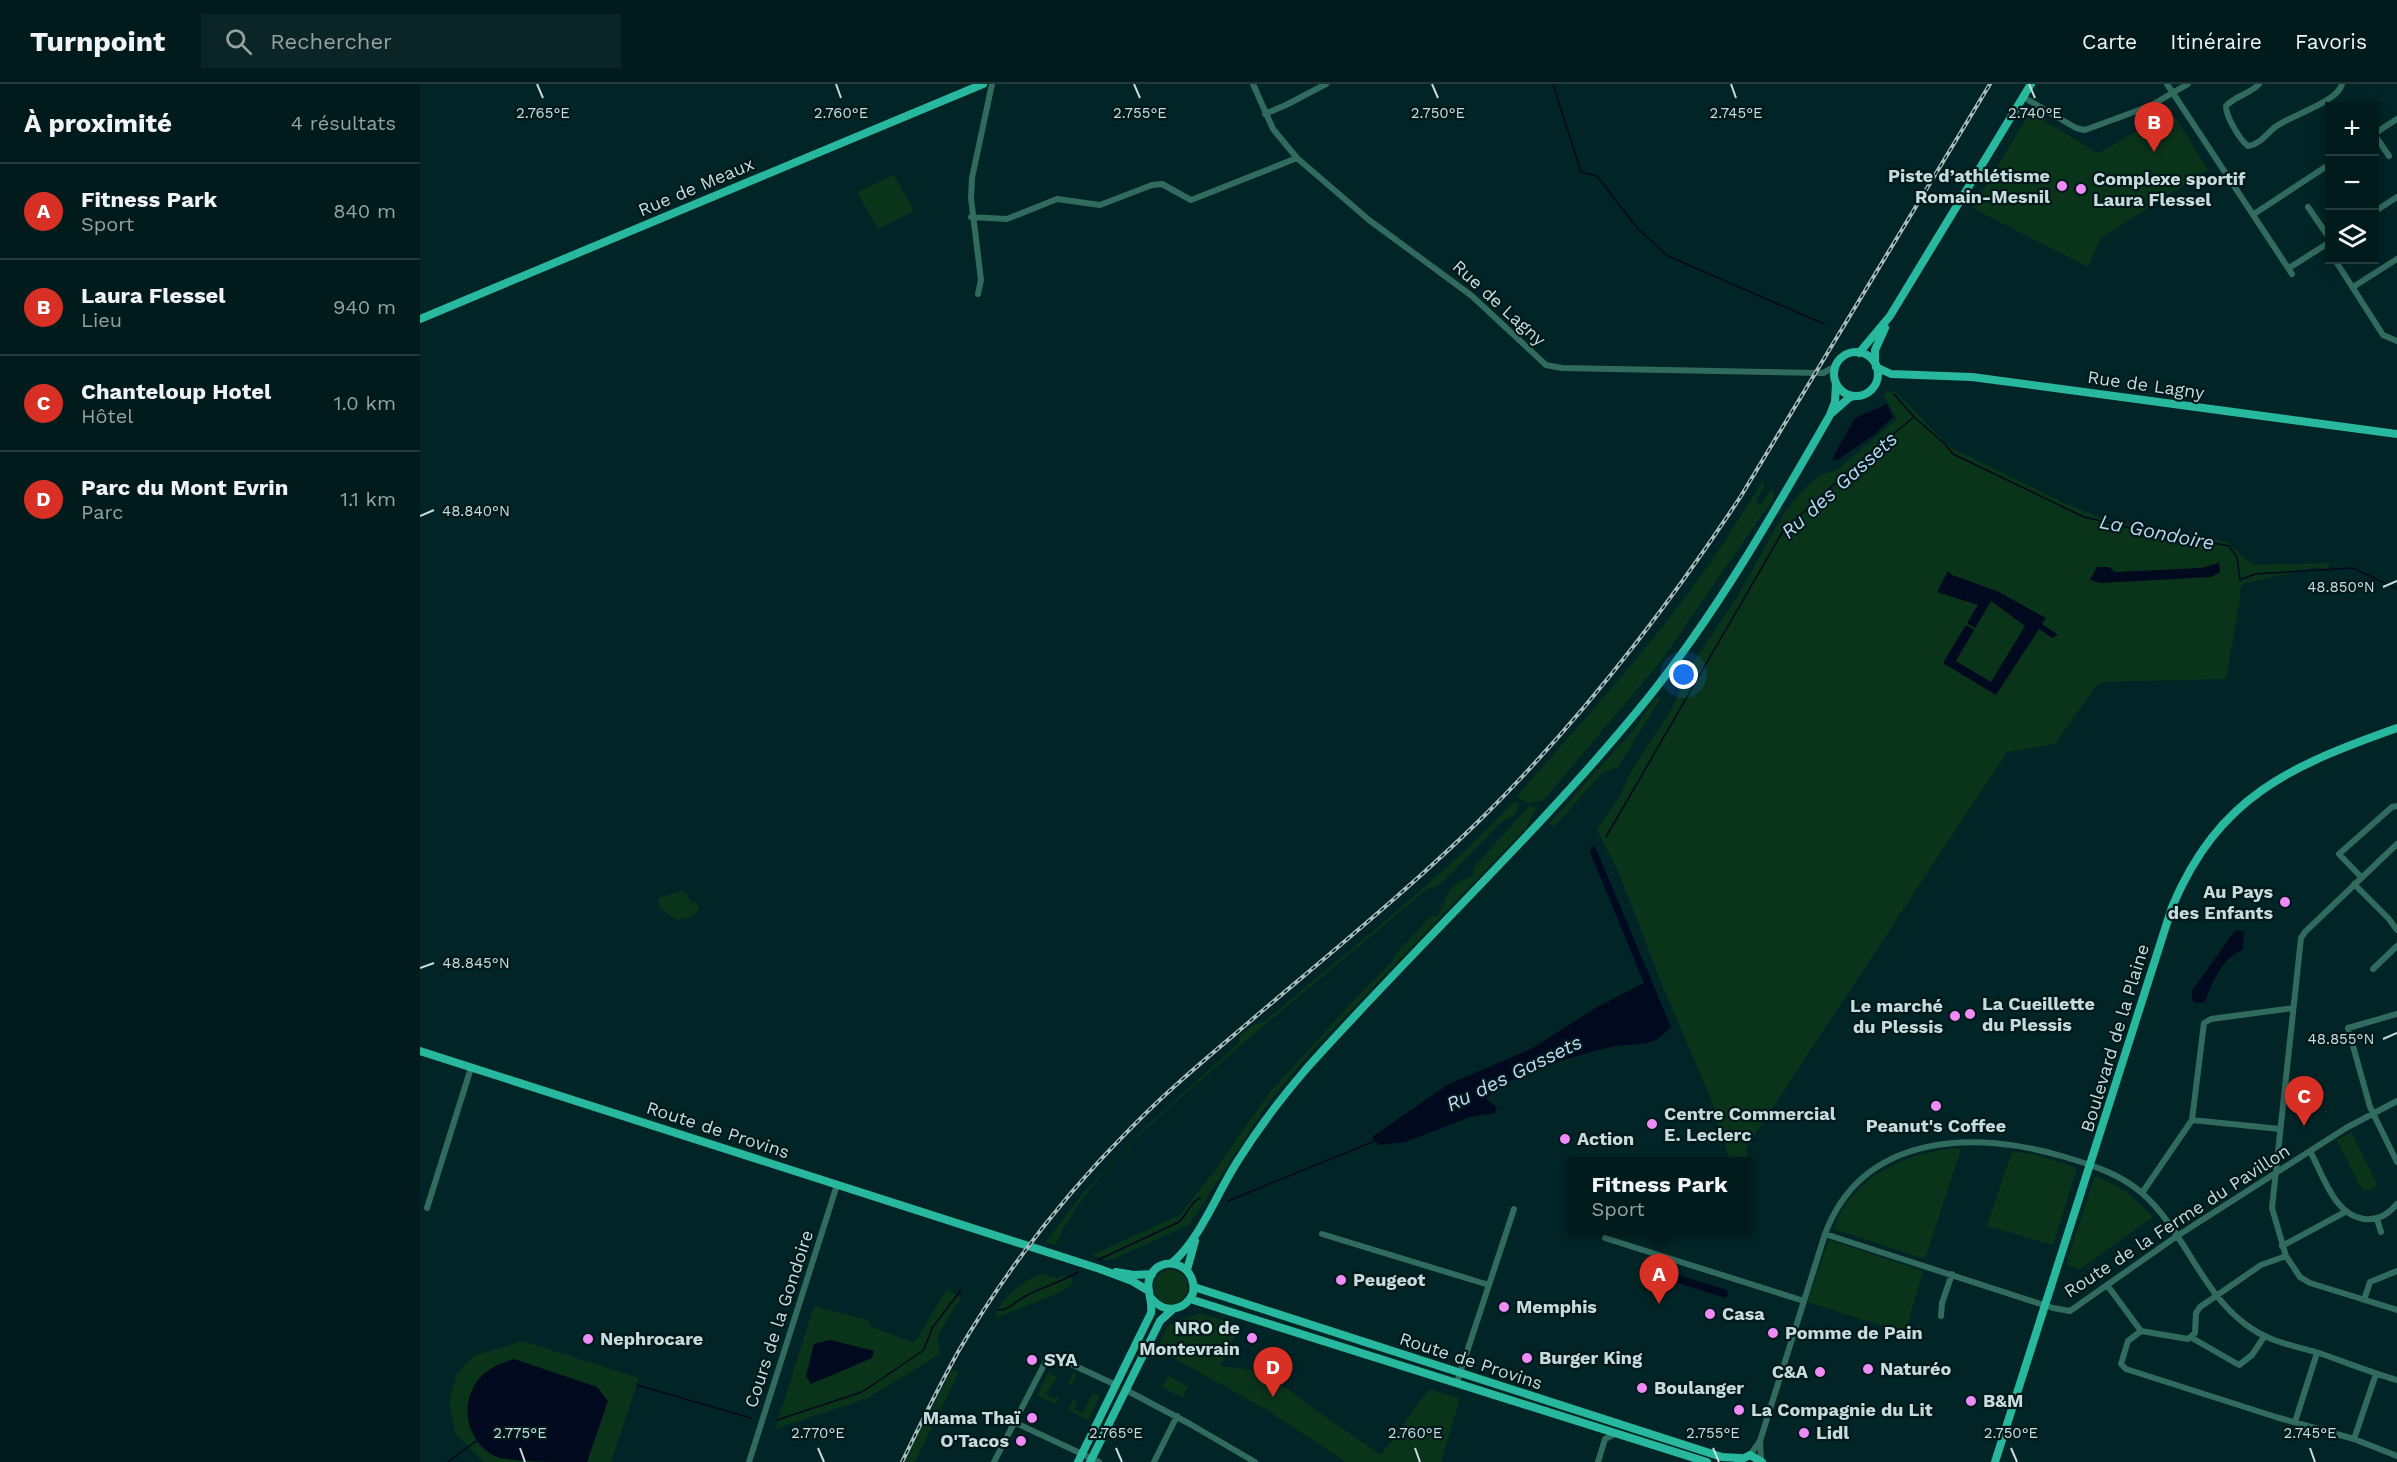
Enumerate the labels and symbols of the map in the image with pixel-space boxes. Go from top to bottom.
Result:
pin: B [2134,103,2174,152]
text: 2.765°E [516,104,570,122]
text: 2.760°E [814,104,868,122]
text: 2.755°E [1113,104,1167,122]
text: 2.750°E [1411,104,1465,122]
text: 2.745°E [1709,104,1763,122]
text: 2.740°E [2008,104,2062,122]
street label: Rue de Meaux [635,153,757,220]
place label: Piste d’athlétisme Romain-Mesnil [1888,165,2050,207]
place label: Complexe sportif Laura Flessel [2093,168,2246,210]
marker: Piste d’athlétisme Romain-Mesnil [2055,179,2069,193]
marker: Complexe sportif Laura Flessel [2074,182,2088,196]
street label: Rue de Lagny [1448,255,1551,350]
street label: Rue de Lagny [2086,366,2207,403]
water label: Ru des Gassets [1776,427,1902,543]
text: 48.840°N [442,502,510,520]
water label: La Gondoire [2097,509,2217,555]
text: 48.850°N [2307,578,2375,596]
your location [1669,660,1698,689]
place label: Au Pays des Enfants [2168,881,2273,923]
marker: Au Pays des Enfants [2278,895,2292,909]
street label: Boulevard de la Plaine [2076,941,2153,1134]
text: 48.845°N [442,954,510,972]
place label: La Cueillette du Plessis [1982,993,2095,1035]
place label: Le marché du Plessis [1850,995,1943,1037]
marker: La Cueillette du Plessis [1963,1007,1977,1021]
marker: Le marché du Plessis [1948,1009,1962,1023]
water label: Ru des Gassets [1442,1030,1586,1116]
text: 48.855°N [2307,1030,2375,1048]
pin: C [2284,1076,2324,1126]
street label: Route de Provins [644,1097,792,1163]
marker: Peanut's Coffee [1929,1099,1943,1113]
place label: Centre Commercial E. Leclerc [1664,1103,1836,1145]
place label: Peanut's Coffee [1866,1115,2006,1136]
marker: Centre Commercial E. Leclerc [1645,1117,1659,1131]
place label: Action [1577,1128,1634,1149]
marker: Action [1558,1132,1572,1146]
street label: Route de la Ferme du Pavillon [2060,1140,2293,1301]
street label: Cours de la Gondoire [740,1227,817,1410]
pin: A [1640,1254,1678,1304]
place label: Peugeot [1353,1269,1426,1290]
marker: Peugeot [1334,1273,1348,1287]
place label: Memphis [1516,1296,1597,1317]
marker: Memphis [1497,1300,1511,1314]
place label: Casa [1722,1303,1765,1324]
marker: Casa [1703,1307,1717,1321]
place label: NRO de Montevrain [1139,1317,1240,1359]
place label: Pomme de Pain [1785,1322,1923,1343]
marker: Pomme de Pain [1766,1326,1780,1340]
place label: Nephrocare [600,1328,703,1349]
street label: Route de Provins [1397,1328,1545,1394]
marker: NRO de Montevrain [1245,1331,1259,1345]
marker: Nephrocare [581,1332,595,1346]
place label: Burger King [1539,1347,1643,1368]
pin: D [1254,1348,1292,1397]
place label: SYA [1044,1349,1078,1370]
marker: Burger King [1520,1351,1534,1365]
marker: SYA [1025,1353,1039,1367]
place label: Naturéo [1880,1358,1951,1379]
place label: C&A [1772,1361,1809,1382]
marker: Naturéo [1861,1362,1875,1376]
marker: C&A [1813,1365,1827,1379]
place label: Boulanger [1654,1377,1744,1398]
marker: Boulanger [1635,1381,1649,1395]
place label: B&M [1983,1390,2023,1411]
marker: B&M [1964,1394,1978,1408]
place label: La Compagnie du Lit [1751,1399,1933,1420]
marker: La Compagnie du Lit [1732,1403,1746,1417]
place label: Mama Thaï [923,1407,1021,1428]
marker: Mama Thaï [1025,1411,1039,1425]
place label: Lidl [1816,1422,1849,1443]
text: 2.775°E [493,1424,547,1442]
text: 2.770°E [791,1424,845,1442]
text: 2.765°E [1089,1424,1143,1442]
text: 2.760°E [1388,1424,1442,1442]
text: 2.755°E [1686,1424,1740,1442]
text: 2.750°E [1984,1424,2038,1442]
text: 2.745°E [2283,1424,2337,1442]
marker: Lidl [1797,1426,1811,1440]
place label: O'Tacos [940,1430,1009,1451]
marker: O'Tacos [1014,1434,1028,1448]

